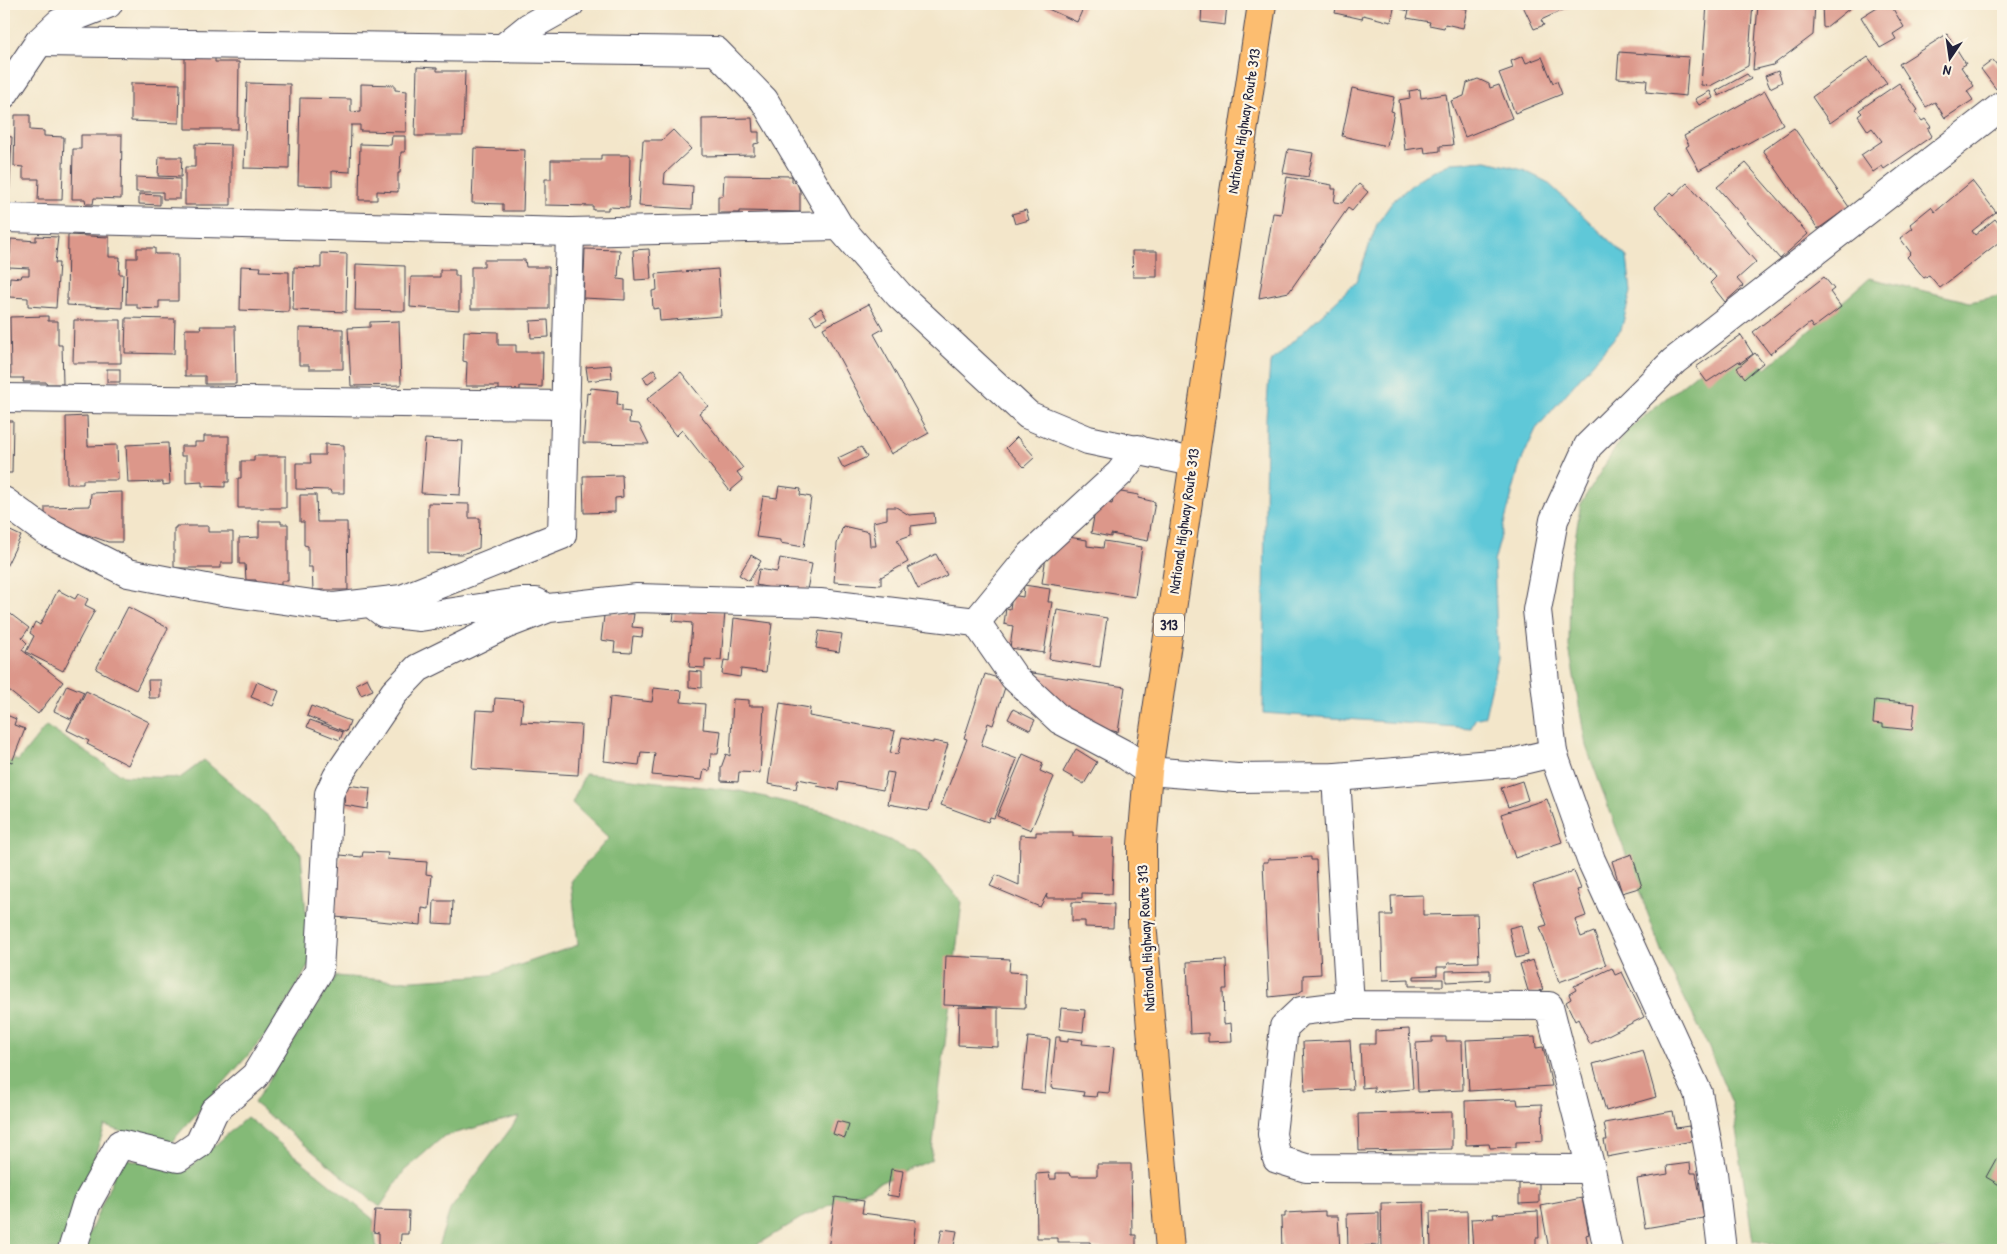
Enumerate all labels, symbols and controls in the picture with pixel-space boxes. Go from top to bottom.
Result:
north arrow [1924,32,1974,82]
street label: National Highway Route 313 [1222,46,1265,195]
text: N [1941,61,1953,81]
street label: National Highway Route 313 [1163,446,1204,595]
road number: 313 [1154,614,1184,636]
street label: National Highway Route 313 [1131,864,1160,1012]

